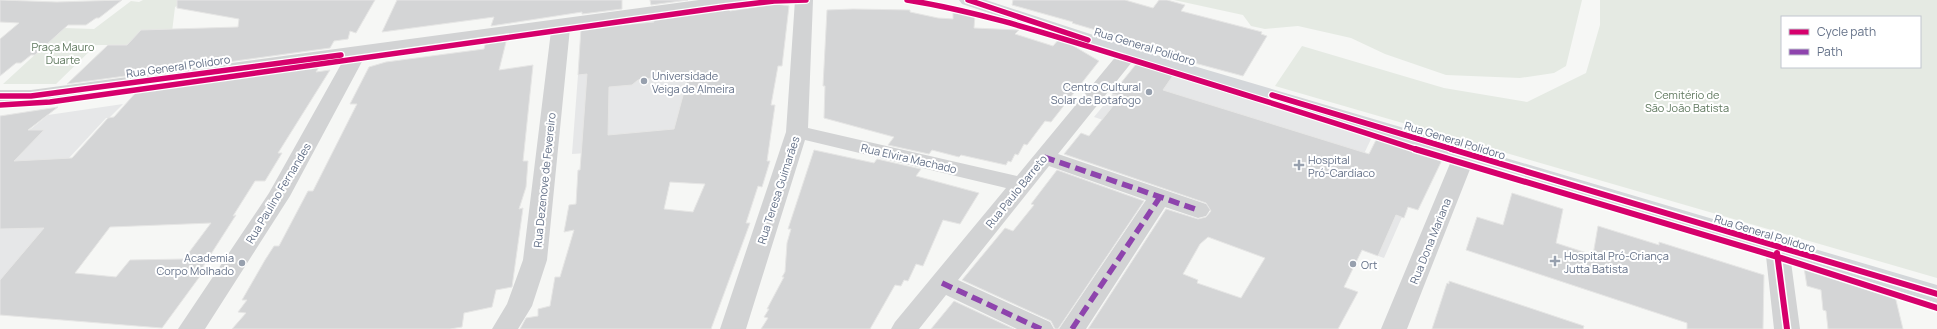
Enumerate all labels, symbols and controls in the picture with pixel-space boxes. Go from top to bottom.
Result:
legend [1781,16,1921,68]
street label: Rua General Polidoro [1093,23,1198,69]
text: Cycle path [1817,23,1876,40]
park label: Praça Mauro Duarte [31,39,95,67]
text: Path [1817,43,1843,60]
street label: Rua General Polidoro [125,51,232,81]
place label: Universidade Veiga de Almeira [652,68,735,96]
marker: Universidade Veiga de Almeira [639,76,649,86]
place label: Centro Cultural Solar de Botafogo [1051,79,1141,107]
marker: Centro Cultural Solar de Botafogo [1144,87,1154,97]
park label: Cemitério de São João Batista [1645,87,1729,115]
street label: Rua Dezenove de Fevereiro [529,111,559,248]
street label: Rua General Polidoro [1403,117,1508,163]
street label: Rua Teresa Guimarães [753,134,803,246]
street label: Rua Paulino Fernandes [242,140,314,246]
street label: Rua Elvira Machado [860,140,959,176]
street label: Rua Paulo Barreto [982,151,1050,231]
place label: Hospital Pró-Cardíaco [1308,152,1376,180]
marker: Hospital Pró-Cardíaco [1293,159,1305,171]
street label: Rua Dona Mariana [1406,196,1454,286]
street label: Rua General Polidoro [1713,210,1818,256]
place label: Hospital Pró-Criança Jutta Batista [1564,248,1669,276]
place label: Academia Corpo Molhado [156,250,234,278]
marker: Hospital Pró-Criança Jutta Batista [1549,255,1561,267]
place label: Ort [1361,257,1377,272]
marker: Academia Corpo Molhado [237,258,247,268]
marker: Ort [1348,259,1358,269]

